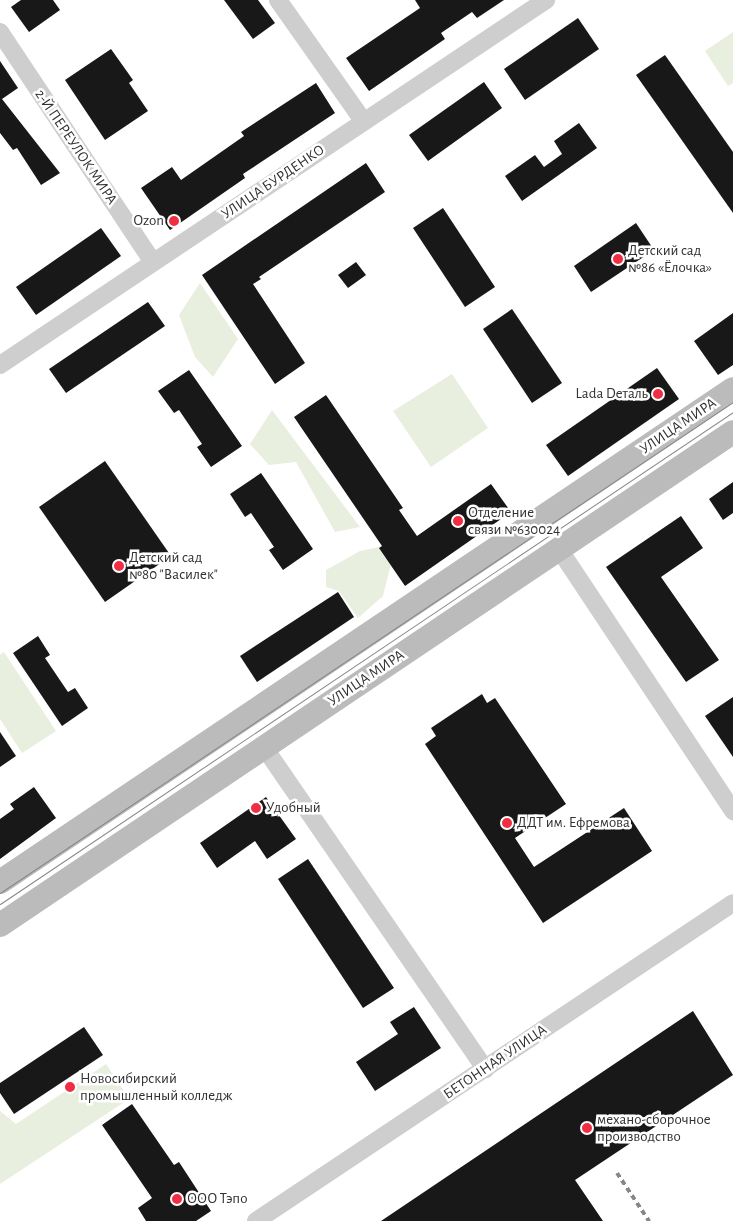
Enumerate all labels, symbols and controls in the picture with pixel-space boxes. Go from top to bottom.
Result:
street label: 2-Й ПЕРЕУЛОК МИРА [31,86,121,208]
street label: УЛИЦА БУРДЕНКО [218,141,328,223]
place label: Ozon [134,212,164,230]
marker: Ozon [168,215,180,227]
place label: Детский сад №86 «Ёлочка» [628,241,712,276]
marker: Детский сад №86 «Ёлочка» [612,253,624,265]
place label: Lada Dеталь [576,385,648,403]
marker: Lada Dеталь [652,388,664,400]
street label: УЛИЦА МИРА [636,394,720,458]
place label: Отделение связи №630024 [468,503,560,538]
marker: Отделение связи №630024 [452,515,464,527]
place label: Детский сад №80 "Василек" [129,548,218,583]
marker: Детский сад №80 "Василек" [113,560,125,572]
street label: УЛИЦА МИРА [324,646,408,710]
place label: Удобный [266,799,321,817]
marker: Удобный [250,802,262,814]
place label: ДДТ им. Ефремова [517,814,630,832]
marker: ДДТ им. Ефремова [501,817,513,829]
street label: БЕТОННАЯ УЛИЦА [440,1021,550,1103]
place label: Новосибирский промышленный колледж [80,1069,232,1104]
marker: Новосибирский промышленный колледж [64,1081,76,1093]
place label: механо-сборочное производство [597,1110,711,1145]
marker: механо-сборочное производство [581,1122,593,1134]
place label: ООО Тэпо [187,1190,247,1208]
marker: ООО Тэпо [171,1193,183,1205]

